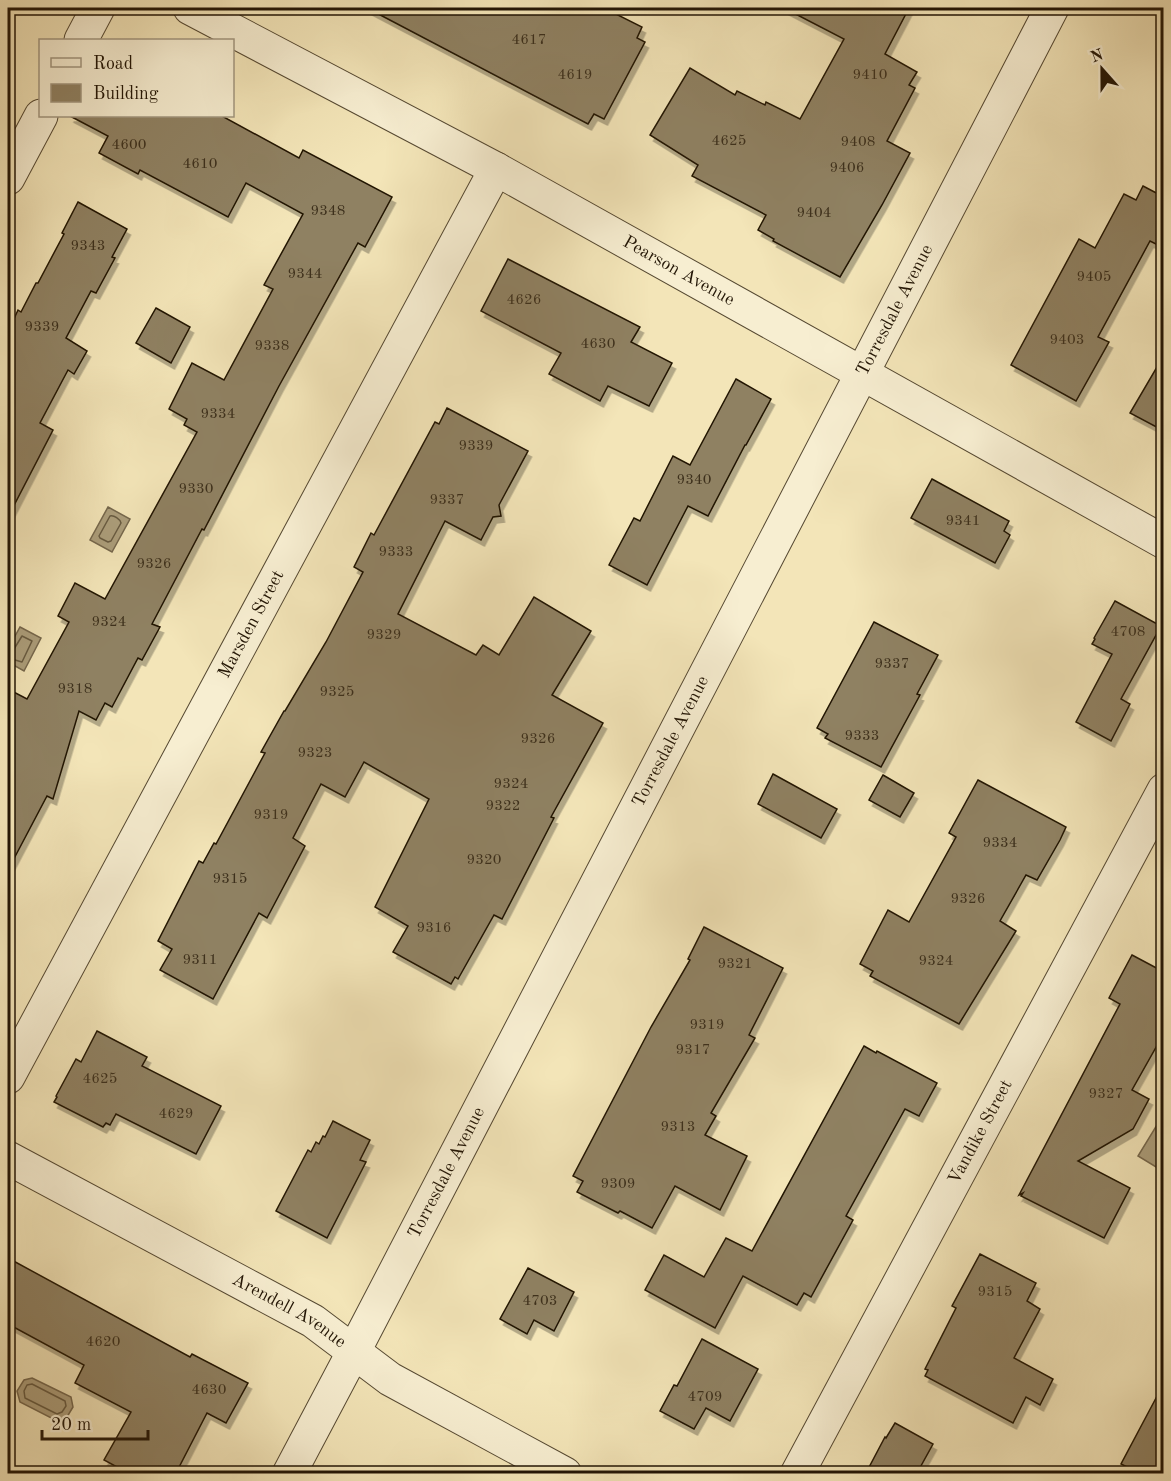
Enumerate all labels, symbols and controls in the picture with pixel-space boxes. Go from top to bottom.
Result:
house number: 4617 [512,33,546,48]
legend [39,39,234,117]
north arrow [1072,39,1132,99]
text: N [1089,47,1107,67]
text: Road [93,55,133,73]
house number: 4619 [558,68,592,83]
house number: 9410 [853,68,887,83]
text: Building [93,85,159,103]
house number: 4625 [712,134,746,149]
house number: 9408 [841,135,875,150]
house number: 4600 [112,138,146,153]
house number: 4610 [183,157,217,172]
house number: 9406 [830,161,864,176]
house number: 9348 [311,204,345,219]
house number: 9404 [797,206,831,221]
street label: Pearson Avenue [620,233,737,309]
house number: 9343 [71,239,105,254]
street label: Torresdale Avenue [853,242,936,379]
house number: 9344 [288,267,322,282]
house number: 9405 [1077,270,1111,285]
house number: 4626 [507,293,541,308]
house number: 9339 [25,320,59,335]
house number: 9403 [1050,333,1084,348]
house number: 4630 [581,337,615,352]
house number: 9338 [255,339,289,354]
house number: 9334 [201,407,235,422]
house number: 9339 [459,439,493,454]
house number: 9340 [677,473,711,488]
house number: 9330 [179,482,213,497]
house number: 9337 [430,493,464,508]
house number: 9341 [946,514,980,529]
house number: 9333 [379,545,413,560]
house number: 9326 [137,557,171,572]
street label: Marsden Street [215,567,288,681]
house number: 9324 [92,615,126,630]
house number: 4708 [1111,625,1145,640]
house number: 9329 [367,628,401,643]
house number: 9337 [875,657,909,672]
street label: Torresdale Avenue [629,673,712,810]
house number: 9318 [58,682,92,697]
house number: 9325 [320,685,354,700]
house number: 9333 [845,729,879,744]
house number: 9326 [521,732,555,747]
house number: 9323 [298,746,332,761]
house number: 9324 [494,777,528,792]
house number: 9322 [486,799,520,814]
house number: 9319 [254,808,288,823]
house number: 9334 [983,836,1017,851]
house number: 9320 [467,853,501,868]
house number: 9315 [213,872,247,887]
house number: 9326 [951,892,985,907]
house number: 9316 [417,921,451,936]
house number: 9311 [183,953,217,968]
house number: 9324 [919,954,953,969]
house number: 9321 [718,957,752,972]
house number: 9319 [690,1018,724,1033]
house number: 9317 [676,1043,710,1058]
house number: 4625 [83,1072,117,1087]
street label: Vandike Street [945,1077,1016,1187]
house number: 9327 [1089,1087,1123,1102]
street label: Torresdale Avenue [405,1104,488,1241]
house number: 4629 [159,1107,193,1122]
house number: 9313 [661,1120,695,1135]
house number: 9309 [601,1177,635,1192]
street label: Arendell Avenue [229,1271,349,1351]
house number: 9315 [978,1285,1012,1300]
house number: 4703 [523,1294,557,1309]
house number: 4620 [86,1335,120,1350]
house number: 4630 [192,1383,226,1398]
house number: 4709 [688,1390,722,1405]
scale bar [42,1403,148,1441]
text: 20 m [51,1416,91,1434]

